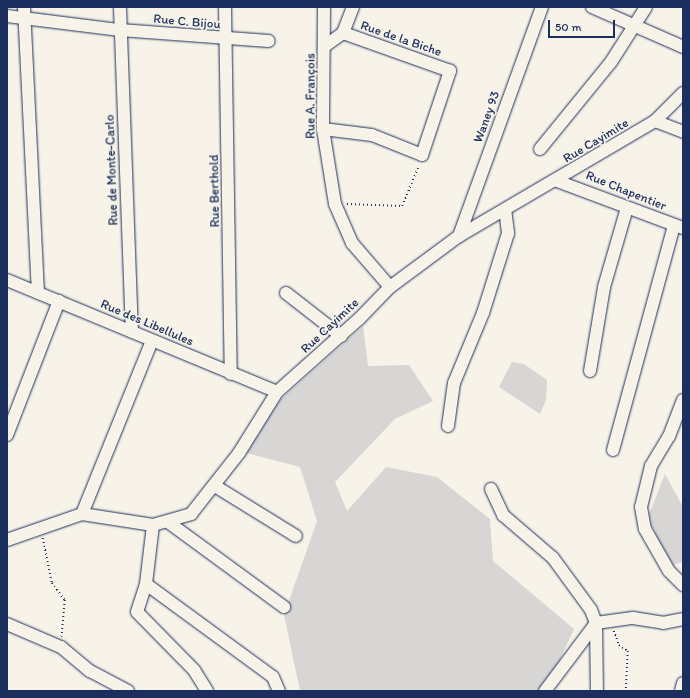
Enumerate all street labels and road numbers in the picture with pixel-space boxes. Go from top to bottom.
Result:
street label: Rue C. Bijou [153,11,221,33]
street label: Rue de la Biche [359,18,443,60]
street label: Rue A. François [303,53,319,139]
street label: Waney 93 [470,89,504,145]
street label: Rue de Monte-Carlo [102,114,122,226]
street label: Rue Cayimite [561,115,631,167]
street label: Rue Berthold [207,154,223,228]
street label: Rue Chapentier [583,168,669,214]
street label: Rue Cayimite [298,295,362,357]
street label: Rue des Libellules [98,296,196,350]

